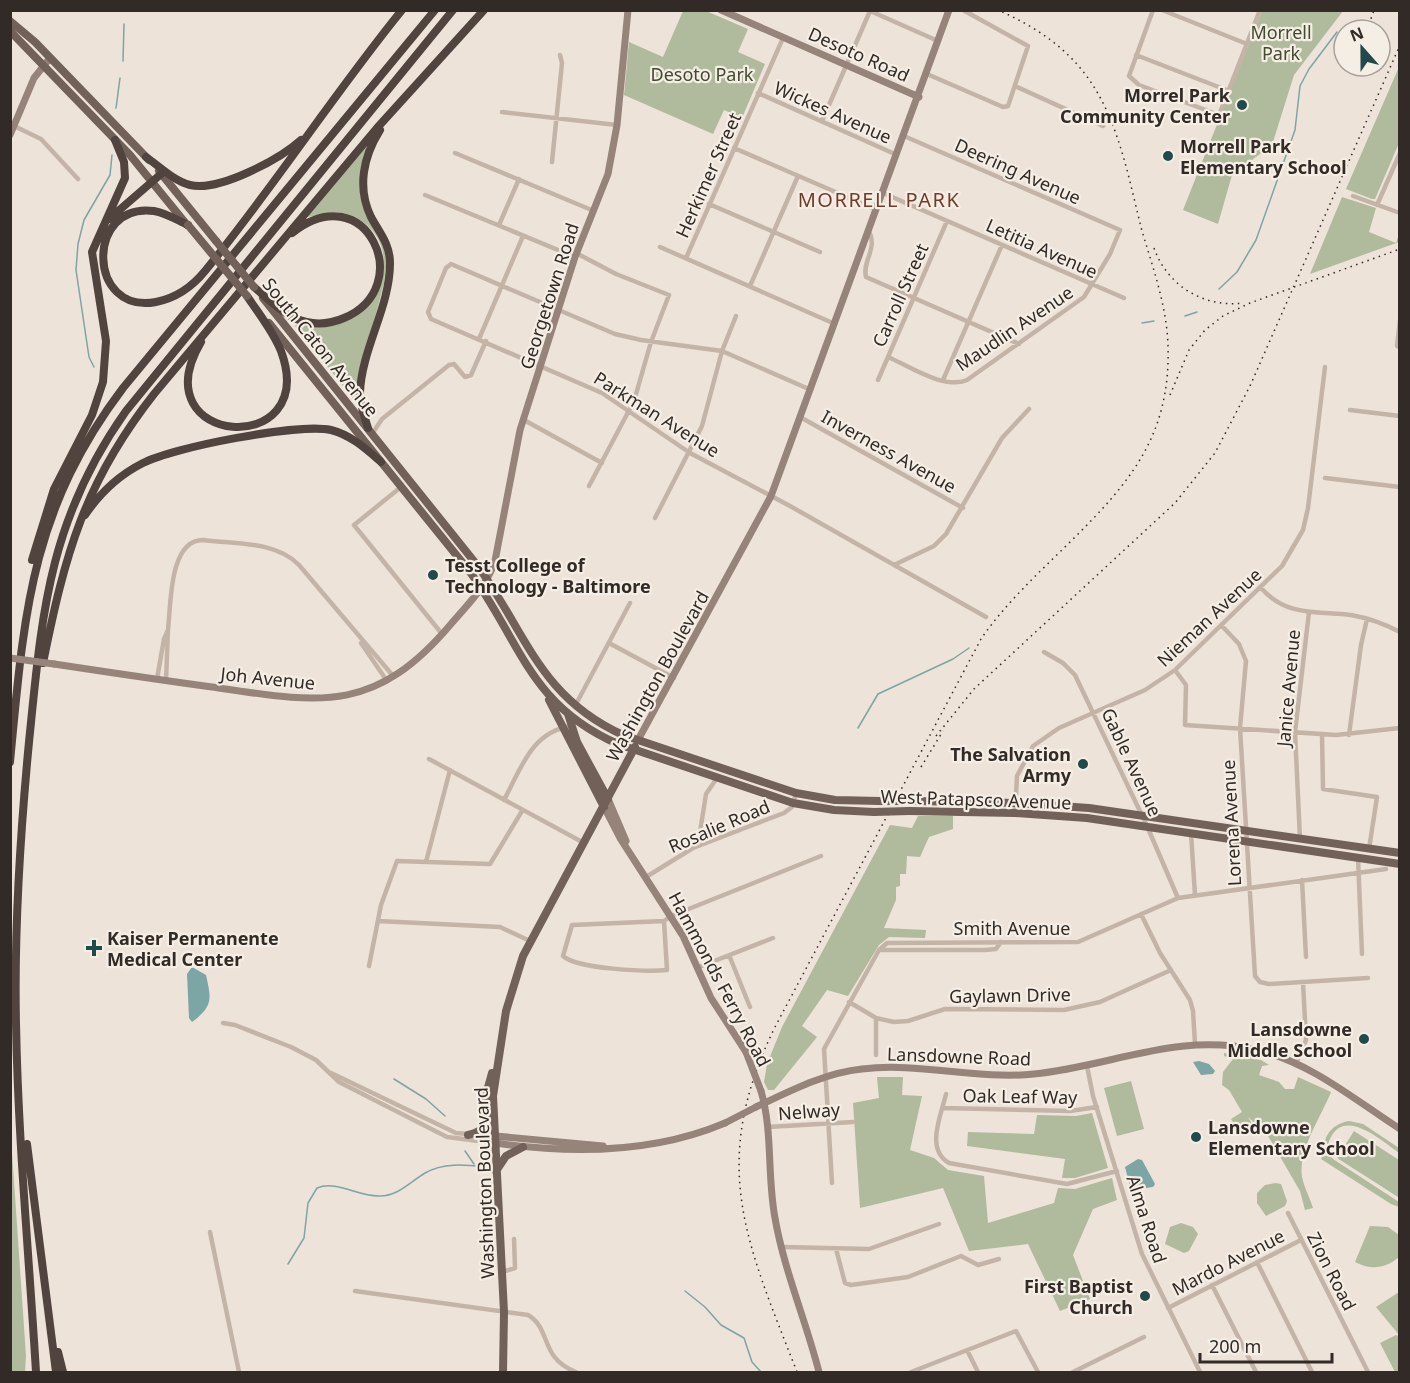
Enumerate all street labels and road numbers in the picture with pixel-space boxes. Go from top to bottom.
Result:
street label: Desoto Road [805,21,913,87]
street label: Wickes Avenue [770,75,896,149]
street label: Herkimer Street [670,108,747,241]
street label: Deering Avenue [951,132,1085,210]
street label: Letitia Avenue [982,213,1102,283]
street label: Georgetown Road [514,220,584,372]
street label: Carroll Street [866,239,934,351]
street label: South Caton Avenue [258,273,384,421]
street label: Maudlin Avenue [951,280,1077,376]
street label: Parkman Avenue [590,366,724,462]
street label: Inverness Avenue [817,404,961,498]
street label: Nieman Avenue [1152,562,1266,672]
street label: Washington Boulevard [600,586,714,766]
street label: Janice Avenue [1271,628,1305,750]
street label: Joh Avenue [218,661,316,695]
street label: Gable Avenue [1096,704,1168,820]
street label: Lorena Avenue [1216,759,1246,887]
street label: West Patapsco Avenue [880,784,1072,814]
street label: Rosalie Road [665,794,773,858]
street label: Hammonds Ferry Road [664,887,776,1071]
street label: Smith Avenue [954,916,1070,940]
street label: Gaylawn Drive [949,982,1071,1008]
street label: Lansdowne Road [887,1041,1031,1071]
street label: Oak Leaf Way [962,1083,1078,1109]
street label: Washington Boulevard [469,1087,499,1279]
street label: Nelway [777,1097,842,1125]
street label: Alma Road [1122,1172,1172,1266]
street label: Mardo Avenue [1168,1223,1288,1301]
street label: Zion Road [1302,1228,1362,1314]

